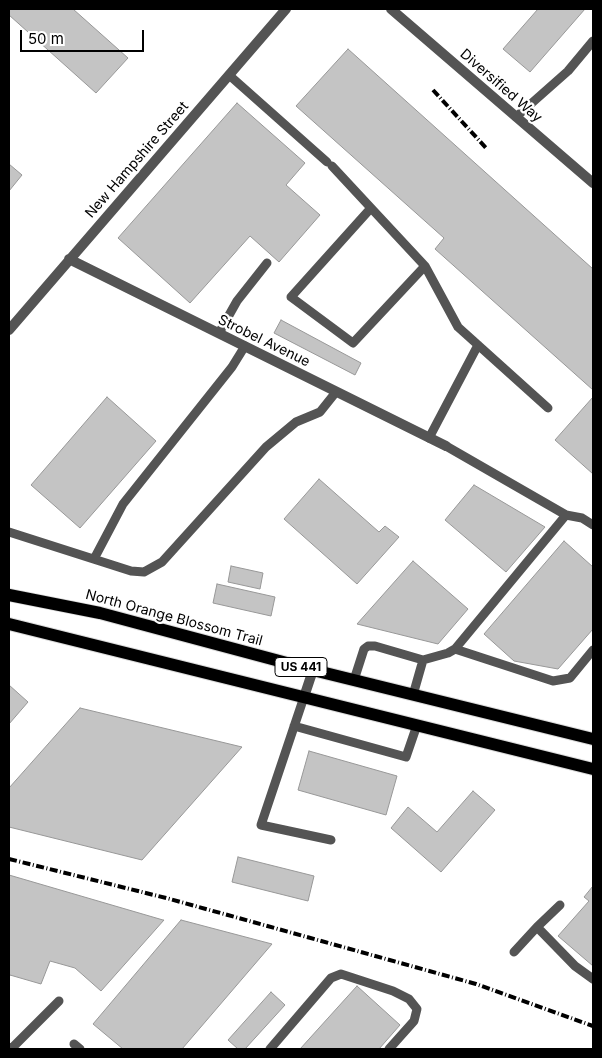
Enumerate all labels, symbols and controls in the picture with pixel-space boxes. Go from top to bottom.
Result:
scale bar [22,20,146,52]
text: 50 m [28,29,64,48]
street label: Diversified Way [457,46,545,126]
street label: New Hampshire Street [82,98,192,222]
street label: Strobel Avenue [215,311,313,371]
street label: North Orange Blossom Trail [84,586,264,650]
road number: US 441 [275,658,327,676]

